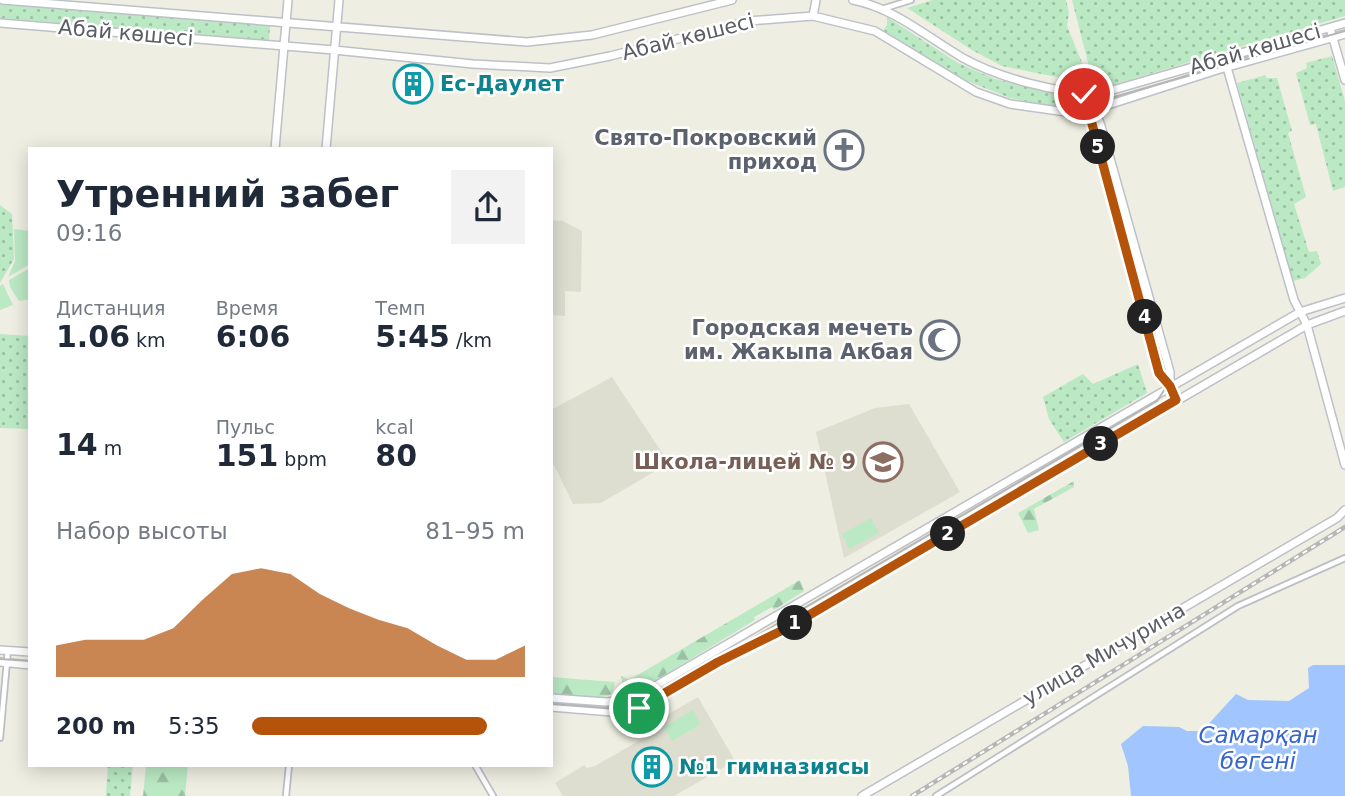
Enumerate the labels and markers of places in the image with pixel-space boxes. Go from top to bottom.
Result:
building icon: Ес-Даулет [392,63,434,105]
pin [1054,64,1114,124]
place label: Ес-Даулет [440,72,565,96]
place label: Свято-Покровский приход [594,126,817,174]
church icon: Свято-Покровский приход [823,129,865,171]
pin: 5 [1080,130,1116,164]
pin: 4 [1128,300,1162,334]
place label: Городская мечеть им. Жакыпа Акбая [684,316,913,364]
mosque icon: Городская мечеть им. Жакыпа Акбая [919,319,961,361]
pin: 3 [1084,426,1118,462]
school or university icon: Школа-лицей № 9 [862,441,904,483]
place label: Школа-лицей № 9 [634,450,856,474]
pin: 2 [930,516,965,552]
pin: 1 [778,606,812,640]
pin [609,678,669,738]
building icon: №1 гимназиясы [631,746,673,788]
place label: №1 гимназиясы [679,755,870,779]

